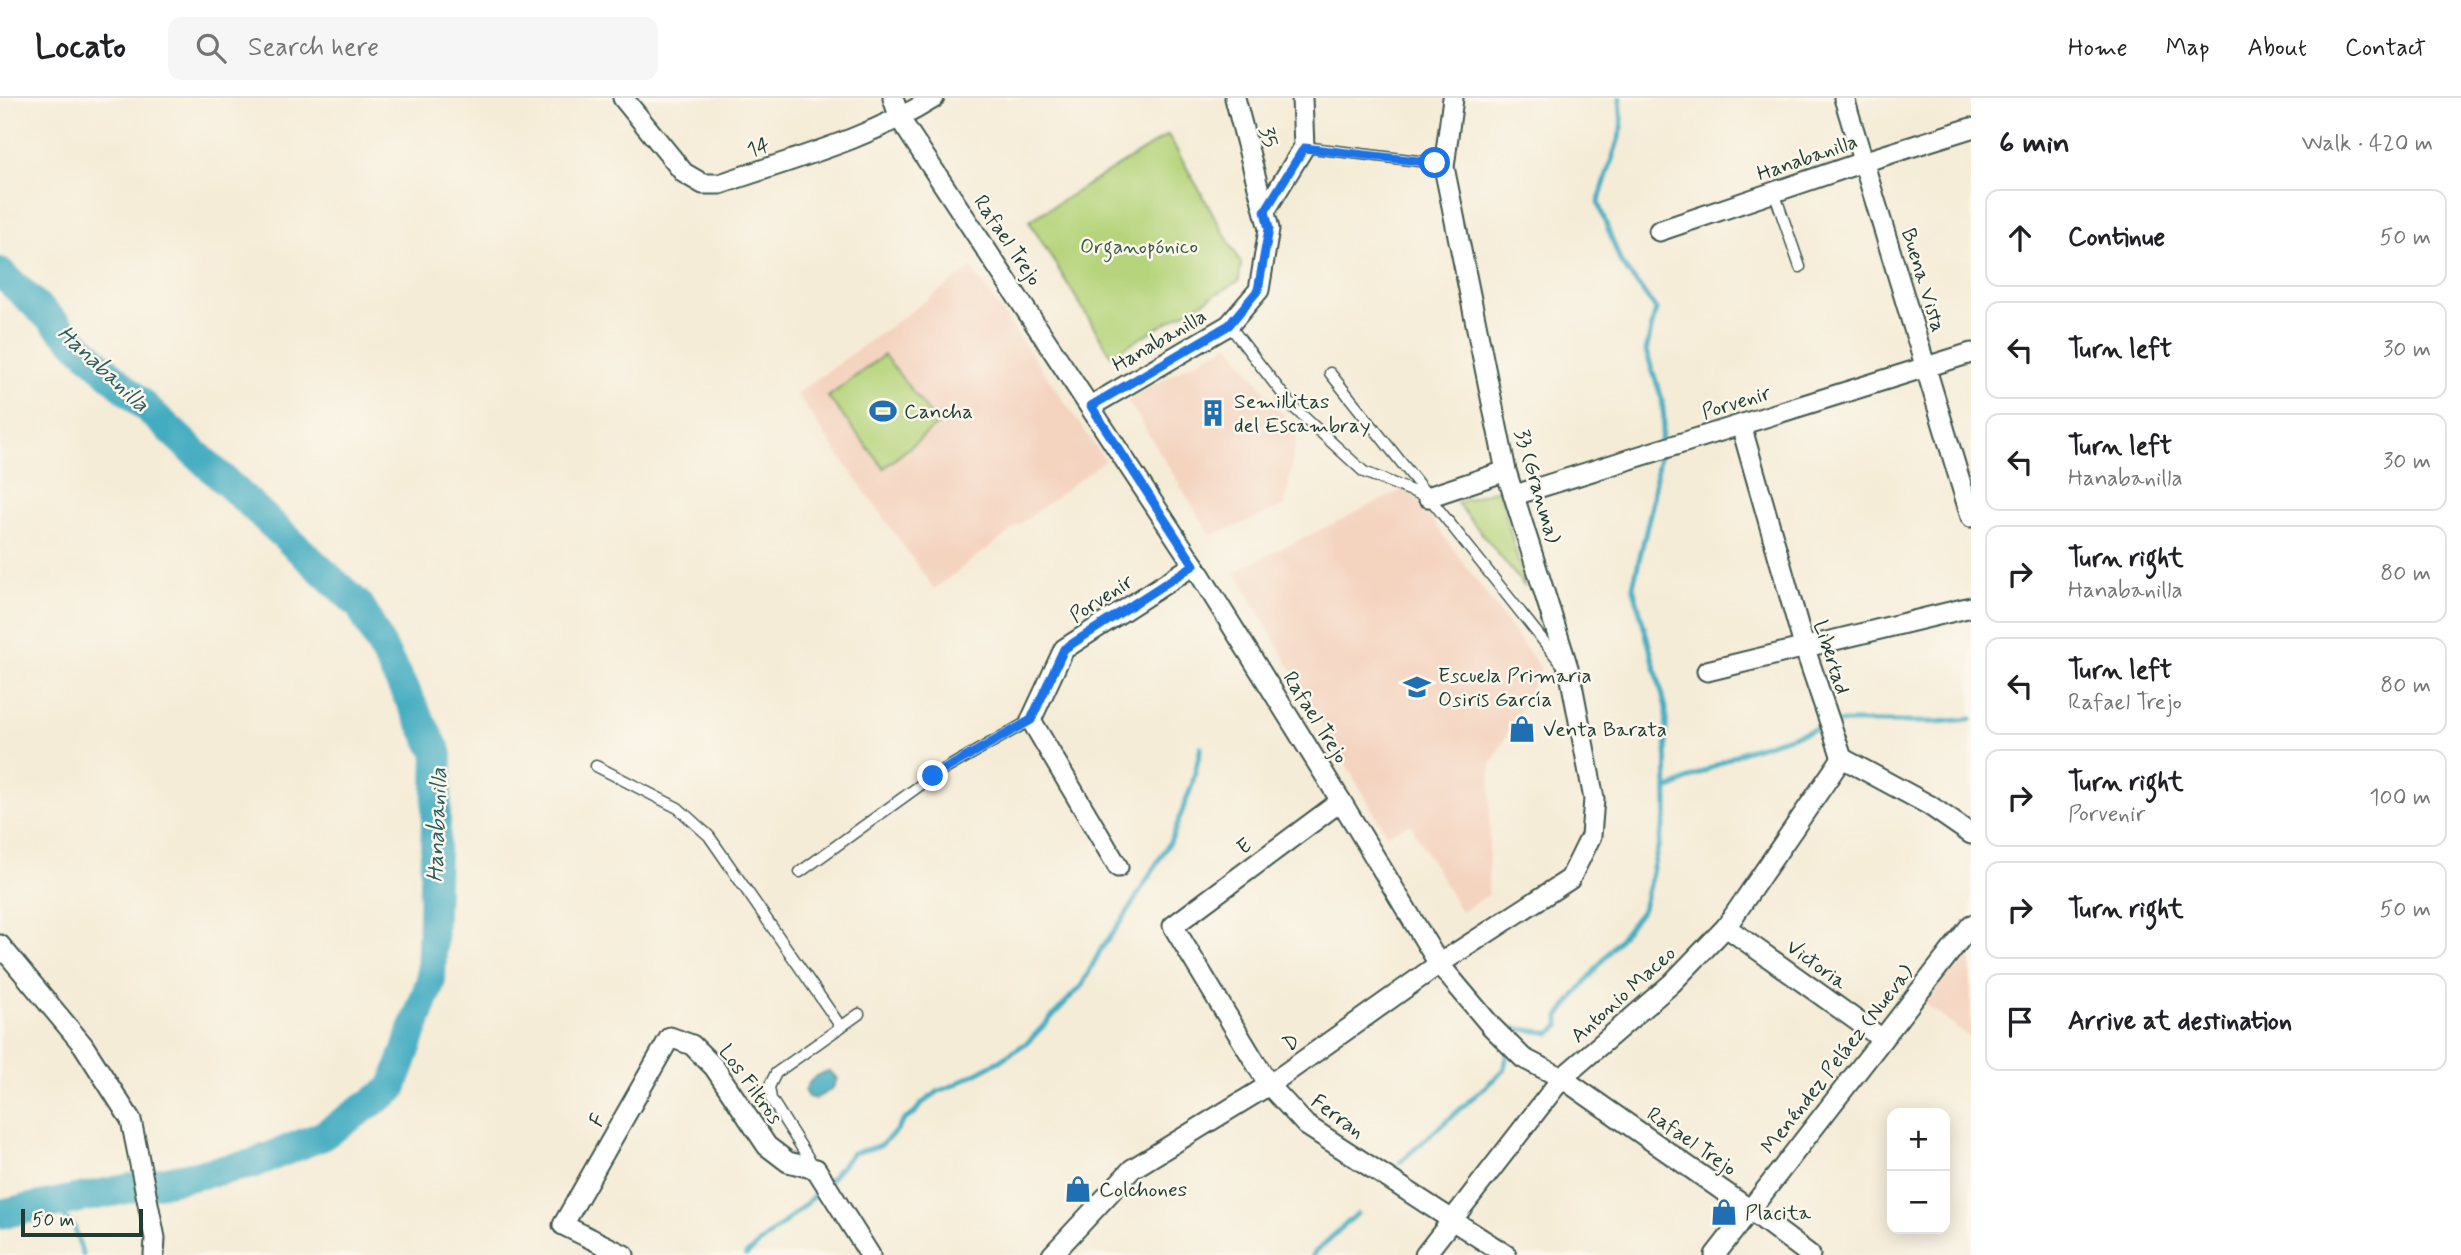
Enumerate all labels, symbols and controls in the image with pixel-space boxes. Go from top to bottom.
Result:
search box [168,17,658,80]
text: Locato [35,26,126,70]
icon: search [192,29,230,67]
text: Search here [248,31,379,65]
text: Home [2068,33,2128,64]
text: Map [2166,33,2210,64]
text: About [2248,33,2307,64]
text: Contact [2345,33,2426,64]
street label: 35 [1252,124,1284,151]
text: 6 min [1999,124,2070,163]
street label: Hanabanilla [1753,128,1861,188]
text: Walk · 420 m [2302,129,2433,159]
street label: 14 [743,131,774,165]
route start [1419,147,1450,178]
street label: Rafael Trejo [967,190,1048,291]
icon: ahead [2001,219,2039,257]
text: Continue [2068,221,2165,255]
text: 50 m [2380,223,2431,253]
street label: Buena Vista [1894,225,1952,336]
park label: Organopónico [1080,233,1198,263]
street label: Hanabanilla [1107,303,1212,379]
water label: Hanabanilla [50,319,155,420]
icon: left [2001,331,2039,369]
text: Turn left [2068,333,2172,367]
text: 30 m [2383,335,2431,365]
street label: Porvenir [1698,379,1774,427]
place label: Semillitas del Escambray [1234,388,1371,440]
sports icon: Cancha [868,396,898,426]
place label: Cancha [904,398,973,426]
building icon: Semillitas del Escambray [1198,398,1228,428]
street label: 33 (Granma) [1507,426,1567,547]
text: Turn left [2068,430,2172,464]
icon: left [2001,443,2039,481]
text: 30 m [2383,447,2431,477]
text: Hanabanilla [2068,464,2183,494]
text: Turn right [2068,542,2184,576]
icon: right [2001,555,2039,593]
text: 80 m [2380,559,2431,589]
street label: Porvenir [1064,568,1139,630]
text: Hanabanilla [2068,576,2183,606]
street label: Libertad [1806,617,1856,698]
text: Turn left [2068,654,2172,688]
place label: Escuela Primaria Osiris García [1438,662,1592,714]
street label: Rafael Trejo [1276,666,1355,769]
icon: left [2001,667,2039,705]
text: 80 m [2380,671,2431,701]
school or university icon: Escuela Primaria Osiris García [1402,672,1432,702]
text: Rafael Trejo [2068,688,2182,718]
shop icon: Venta Barata [1507,714,1537,744]
place label: Venta Barata [1543,716,1667,744]
route end [917,760,948,791]
text: Turn right [2068,766,2184,800]
water label: Hanabanilla [421,767,455,883]
icon: right [2001,779,2039,817]
text: 100 m [2369,783,2431,813]
text: Porvenir [2068,800,2145,830]
street label: E [1231,832,1258,862]
icon: right [2001,891,2039,929]
text: Turn right [2068,893,2184,927]
text: 50 m [2380,895,2431,925]
street label: Victoria [1780,933,1853,997]
street label: Antonio Maceo [1565,940,1682,1050]
street label: Menéndez Peláez (Nueva) [1755,959,1921,1160]
icon: arrive [2001,1003,2039,1041]
text: Arrive at destination [2068,1005,2292,1039]
street label: D [1278,1027,1306,1058]
street label: Los Filtros [712,1039,789,1130]
street label: Ferran [1305,1088,1370,1146]
street label: Rafael Trejo [1641,1101,1742,1183]
map controls [1887,1108,1950,1234]
button: + [1887,1108,1950,1171]
street label: F [583,1109,613,1132]
button: − [1887,1171,1950,1234]
shop icon: Colchones [1063,1174,1093,1204]
place label: Colchones [1099,1176,1187,1204]
shop icon: Placita [1709,1197,1739,1227]
place label: Placita [1745,1199,1812,1227]
scale bar [21,1206,144,1238]
text: 50 m [32,1208,75,1233]

